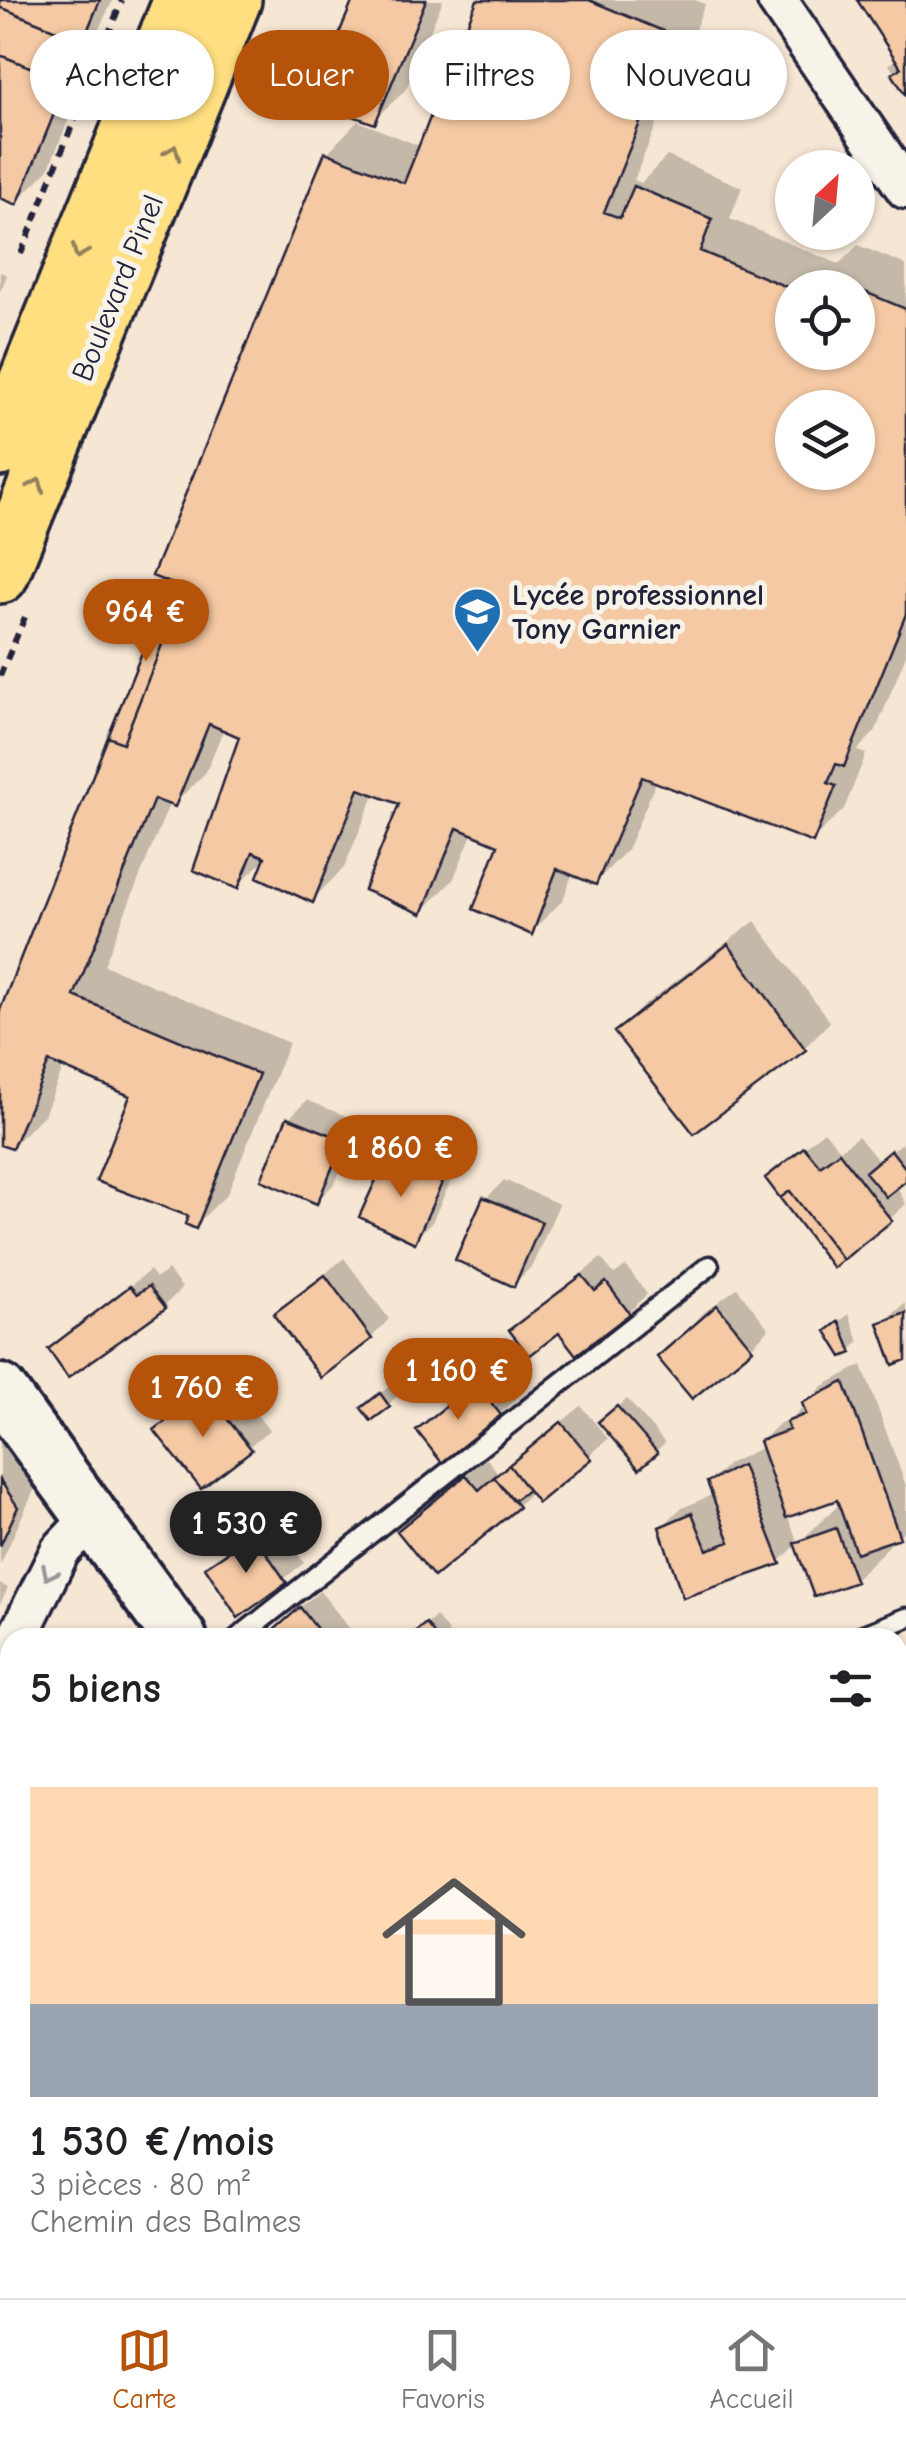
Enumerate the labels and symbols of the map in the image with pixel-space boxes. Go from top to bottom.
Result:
one-way arrow [162,144,182,161]
north arrow [775,150,875,250]
street label: Boulevard Pinel [65,190,171,386]
one-way arrow [71,243,91,260]
one-way arrow [25,477,45,495]
place label: Lycée professionnel Tony Garnier [512,578,764,647]
pin: 964 € [76,579,216,664]
school or university icon: Lycée professionnel Tony Garnier [451,586,503,654]
pin: 1 860 € [309,1115,493,1200]
pin: 1 160 € [366,1338,550,1423]
pin: 1 760 € [111,1355,295,1440]
pin: 1 530 € [154,1491,338,1576]
one-way arrow [41,1563,61,1581]

